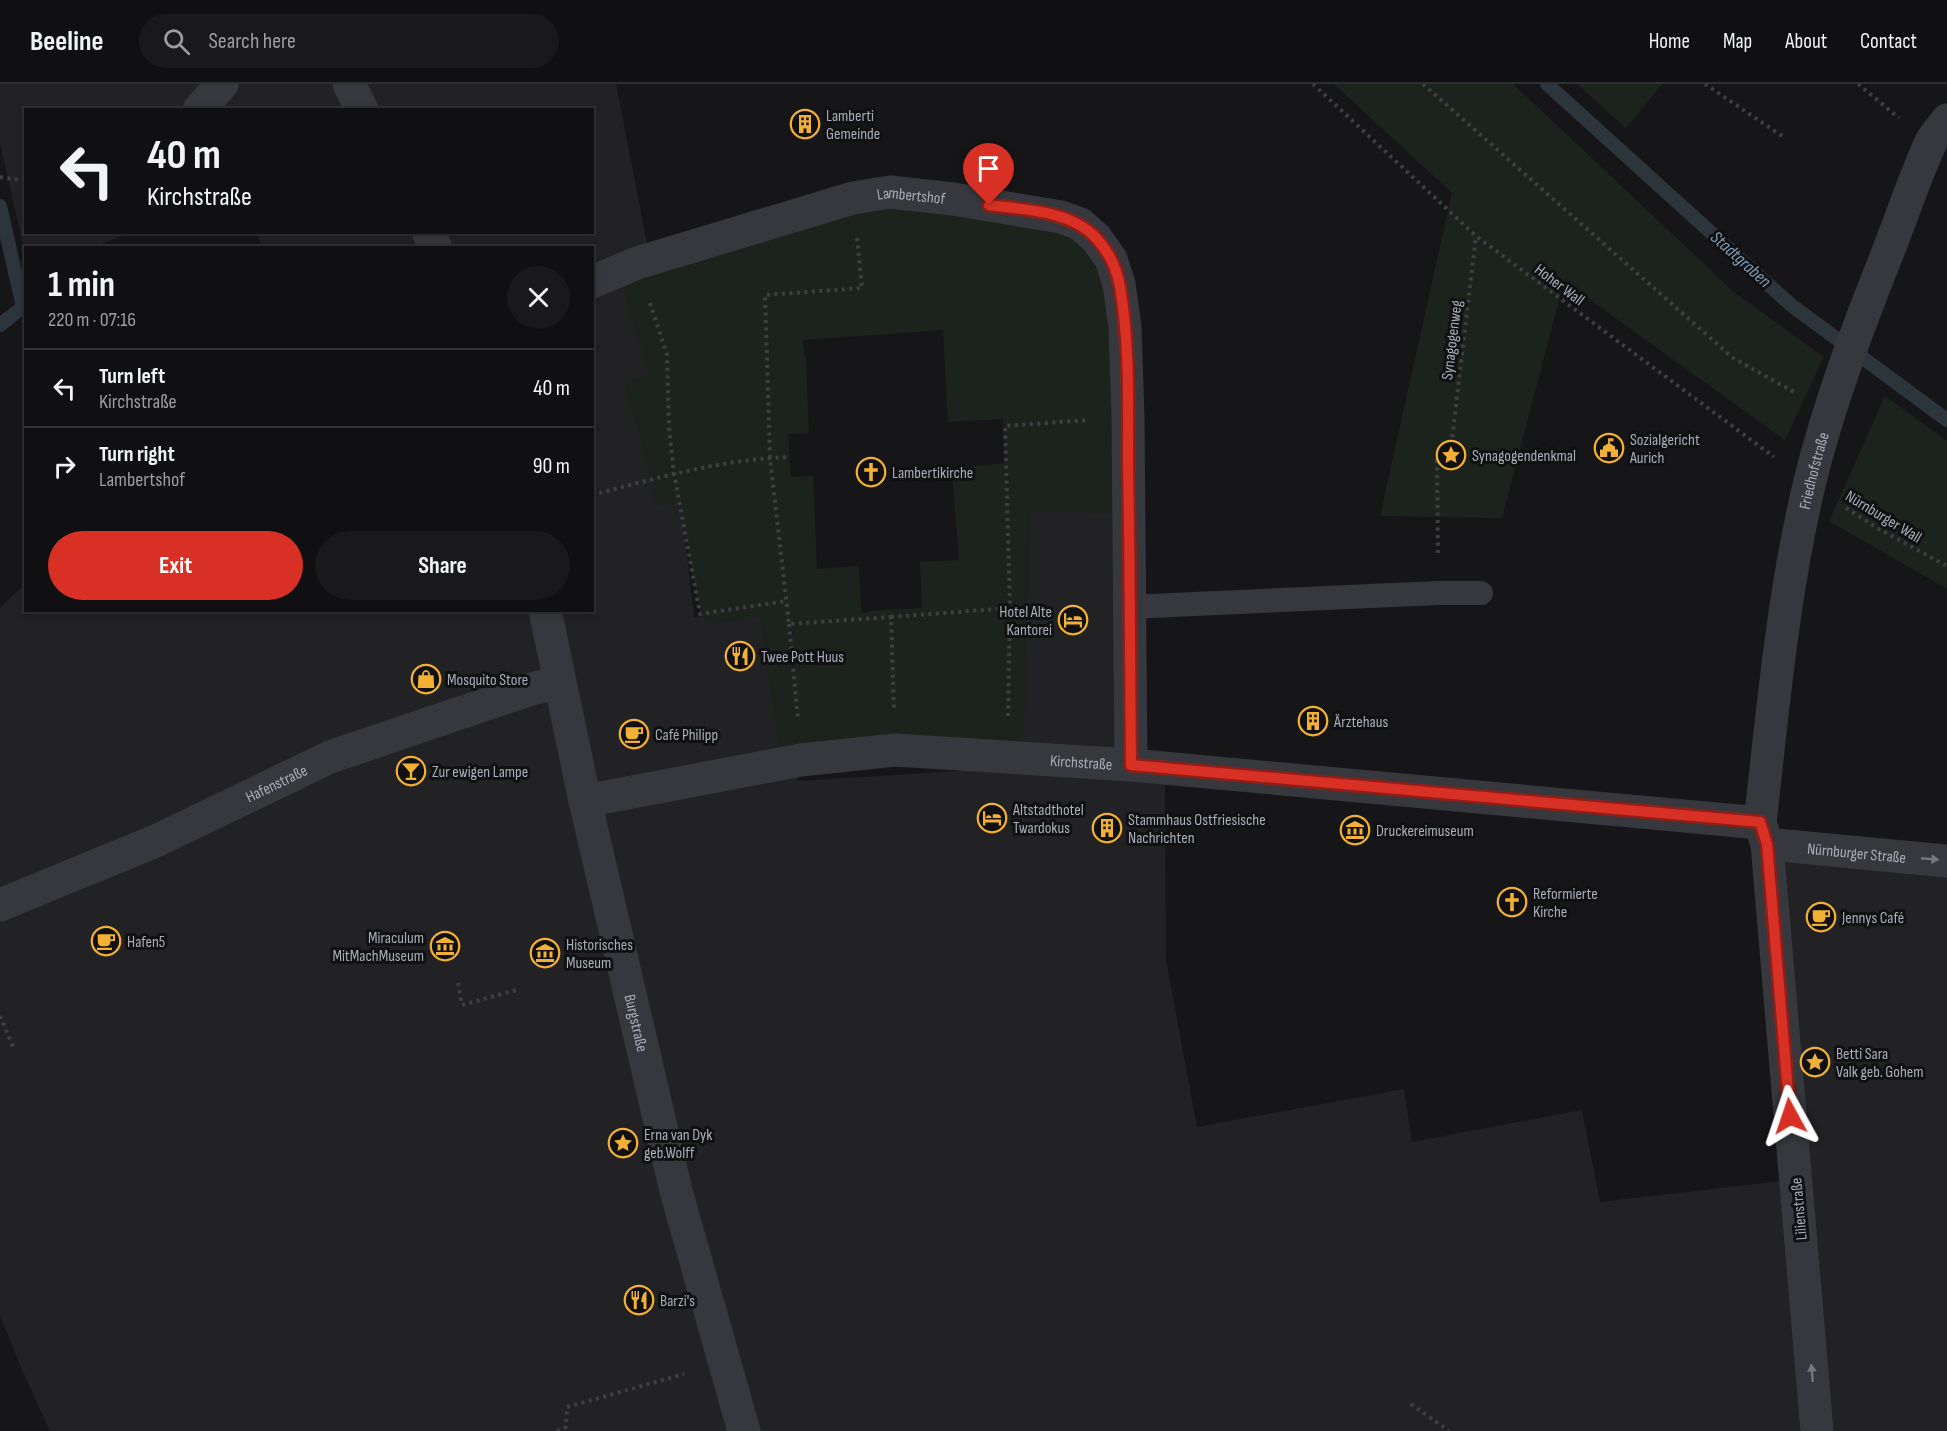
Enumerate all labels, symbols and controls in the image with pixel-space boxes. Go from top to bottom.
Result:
search box [139,14,559,68]
text: Beeline [30,25,103,58]
icon: search [160,25,193,58]
text: Search here [208,28,296,55]
text: Home [1649,29,1690,54]
text: Map [1723,29,1752,54]
text: About [1785,29,1827,54]
text: Contact [1860,29,1917,54]
place label: Lamberti Gemeinde [826,107,880,144]
building icon: Lamberti Gemeinde [789,108,821,140]
text: 40 m [147,130,221,181]
icon: left [48,132,126,210]
pin [963,143,1014,205]
icon: arrive [972,152,1005,185]
text: Kirchstraße [147,181,252,213]
street label: Lambertshof [876,184,946,209]
water label: Stadtgraben [1706,227,1776,292]
street label: Hoher Wall [1531,260,1588,310]
text: 1 min [48,264,115,307]
button: close [507,266,570,329]
street label: Synagogenweg [1438,299,1467,381]
text: 220 m · 07:16 [48,308,136,332]
text: Turn left [99,363,165,390]
icon: left [48,372,81,405]
text: 40 m [533,375,570,402]
text: Kirchstraße [99,390,177,414]
street label: Friedhofstraße [1796,430,1834,511]
place label: Sozialgericht Aurich [1629,431,1700,468]
public building icon: Sozialgericht Aurich [1593,432,1625,464]
place icon: Synagogendenkmal [1435,439,1467,471]
text: Turn right [99,441,175,468]
place label: Synagogendenkmal [1472,447,1576,466]
icon: right [48,450,81,483]
text: 90 m [533,453,570,480]
church icon: Lambertikirche [855,456,887,488]
place label: Lambertikirche [892,464,973,483]
text: Lambertshof [99,468,185,492]
street label: Nürnburger Wall [1842,487,1925,548]
button: Exit [48,531,303,600]
button: Share [315,531,570,600]
place label: Hotel Alte Kantorei [999,603,1052,640]
hotel icon: Hotel Alte Kantorei [1057,604,1089,636]
restaurant icon: Twee Pott Huus [724,640,756,672]
place label: Twee Pott Huus [761,648,844,667]
shop icon: Mosquito Store [410,663,442,695]
place label: Mosquito Store [447,671,528,690]
building icon: Ärztehaus [1297,705,1329,737]
place label: Ärztehaus [1333,713,1388,732]
cafe icon: Café Philipp [618,718,650,750]
place label: Café Philipp [655,726,718,745]
street label: Kirchstraße [1050,752,1113,775]
bar icon: Zur ewigen Lampe [395,755,427,787]
street label: Hafenstraße [243,761,311,807]
place label: Zur ewigen Lampe [432,763,528,782]
place label: Altstadthotel Twardokus [1012,801,1084,838]
hotel icon: Altstadthotel Twardokus [976,802,1008,834]
place label: Stammhaus Ostfriesische Nachrichten [1128,811,1266,848]
building icon: Stammhaus Ostfriesische Nachrichten [1091,812,1123,844]
museum icon: Druckereimuseum [1339,814,1371,846]
place label: Druckereimuseum [1376,822,1474,841]
street label: Nürnburger Straße [1806,840,1907,868]
one-way arrow [1920,854,1939,864]
place label: Reformierte Kirche [1533,885,1598,922]
church icon: Reformierte Kirche [1496,886,1528,918]
cafe icon: Jennys Café [1805,901,1837,933]
place label: Jennys Café [1841,909,1904,928]
cafe icon: Hafen5 [90,925,122,957]
place label: Miraculum MitMachMuseum [332,929,424,966]
museum icon: Miraculum MitMachMuseum [429,930,461,962]
place label: Hafen5 [127,933,165,952]
place label: Historisches Museum [566,936,633,973]
museum icon: Historisches Museum [529,937,561,969]
street label: Burgstraße [619,992,651,1054]
place label: Betti Sara Valk geb. Gohem [1836,1045,1924,1082]
place icon: Betti Sara Valk geb. Gohem [1799,1046,1831,1078]
position arrow [1758,1084,1822,1148]
place label: Erna van Dyk geb.Wolff [644,1126,712,1163]
place icon: Erna van Dyk geb.Wolff [607,1127,639,1159]
street label: Lilienstraße [1787,1177,1812,1241]
restaurant icon: Barzi's [623,1284,655,1316]
place label: Barzi's [660,1292,695,1311]
one-way arrow [1807,1363,1817,1382]

